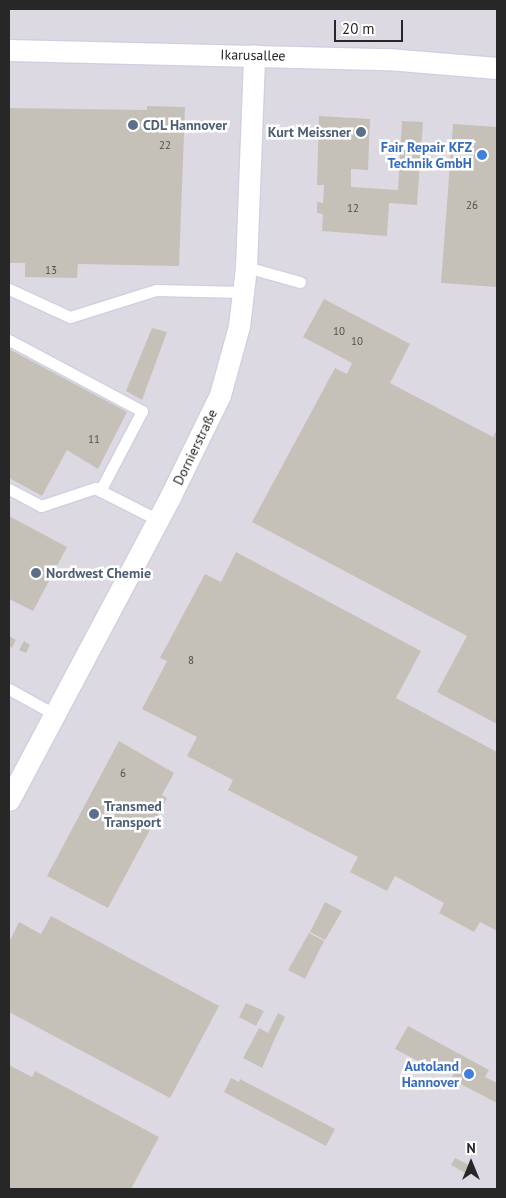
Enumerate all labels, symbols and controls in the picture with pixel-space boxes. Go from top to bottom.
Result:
scale bar [336,10,405,42]
text: 20 m [342,19,375,38]
street label: Ikarusallee [220,46,286,64]
place label: CDL Hannover [143,117,228,133]
marker: CDL Hannover [127,119,139,131]
place label: Kurt Meissner [268,124,351,140]
marker: Kurt Meissner [355,126,367,138]
house number: 22 [159,138,171,152]
place label: Fair Repair KFZ Technik GmbH [381,139,472,172]
marker: Fair Repair KFZ Technik GmbH [476,149,488,161]
house number: 26 [466,198,478,212]
house number: 12 [347,201,359,215]
house number: 13 [45,263,57,277]
house number: 10 [333,324,345,338]
house number: 10 [351,334,363,348]
street label: Dornierstraße [169,406,221,488]
house number: 11 [88,432,100,446]
place label: Nordwest Chemie [46,565,151,581]
marker: Nordwest Chemie [30,567,42,579]
house number: 8 [188,653,194,667]
house number: 6 [120,766,126,780]
place label: Transmed Transport [104,798,162,830]
marker: Transmed Transport [88,808,100,820]
place label: Autoland Hannover [402,1058,459,1090]
marker: Autoland Hannover [463,1068,475,1080]
north arrow [446,1138,496,1188]
text: N [466,1139,476,1157]

